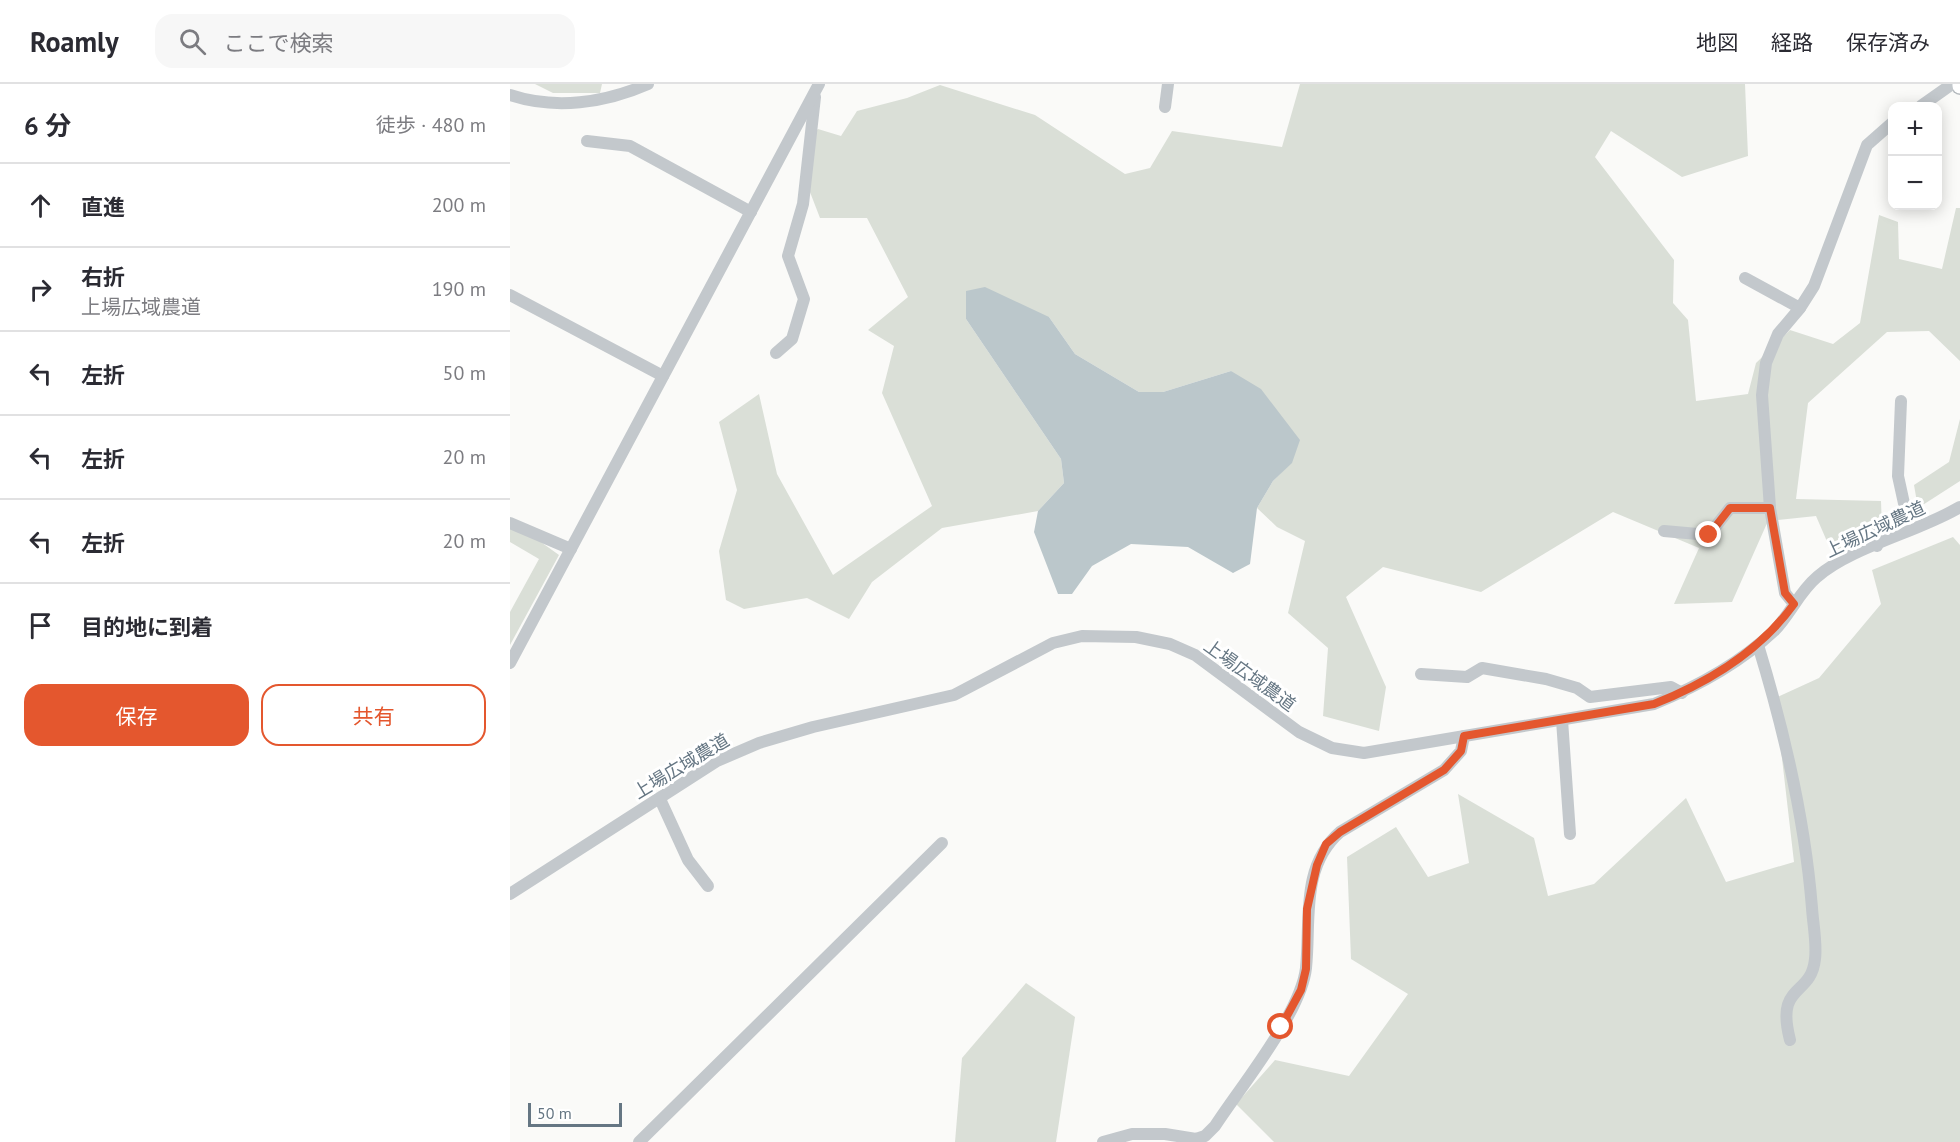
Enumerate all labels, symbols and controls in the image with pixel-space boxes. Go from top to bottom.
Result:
search box [155,14,575,68]
text: Roamly [30,23,119,60]
icon: search [176,25,209,58]
text: ここで検索 [224,29,334,57]
text: 地図 [1696,29,1738,56]
text: 経路 [1771,29,1813,56]
text: 保存済み [1846,29,1930,56]
map controls [1888,102,1942,210]
button: + [1888,102,1942,156]
text: 6 分 [24,109,71,142]
text: 徒歩 · 480 m [376,112,486,138]
button: − [1888,156,1942,210]
icon: ahead [24,189,57,222]
text: 200 m [432,192,486,218]
text: 直進 [81,193,125,221]
text: 右折 [81,263,125,291]
icon: right [24,273,57,306]
text: 190 m [432,276,486,302]
text: 上場広域農道 [81,294,201,320]
icon: left [24,357,57,390]
text: 50 m [443,360,486,386]
text: 左折 [81,361,125,389]
icon: left [24,441,57,474]
text: 20 m [443,444,486,470]
text: 左折 [81,445,125,473]
street label: 上場広域農道 [1821,496,1929,562]
route end [1695,521,1721,547]
icon: left [24,525,57,558]
text: 20 m [443,528,486,554]
text: 左折 [81,529,125,557]
icon: arrive [24,609,57,642]
text: 目的地に到着 [81,613,213,641]
street label: 上場広域農道 [1200,634,1300,716]
button: 保存 [24,684,249,746]
button: 共有 [261,684,486,746]
street label: 上場広域農道 [629,728,733,804]
route start [1267,1013,1293,1039]
scale bar [528,1100,622,1128]
text: 50 m [537,1103,572,1123]

